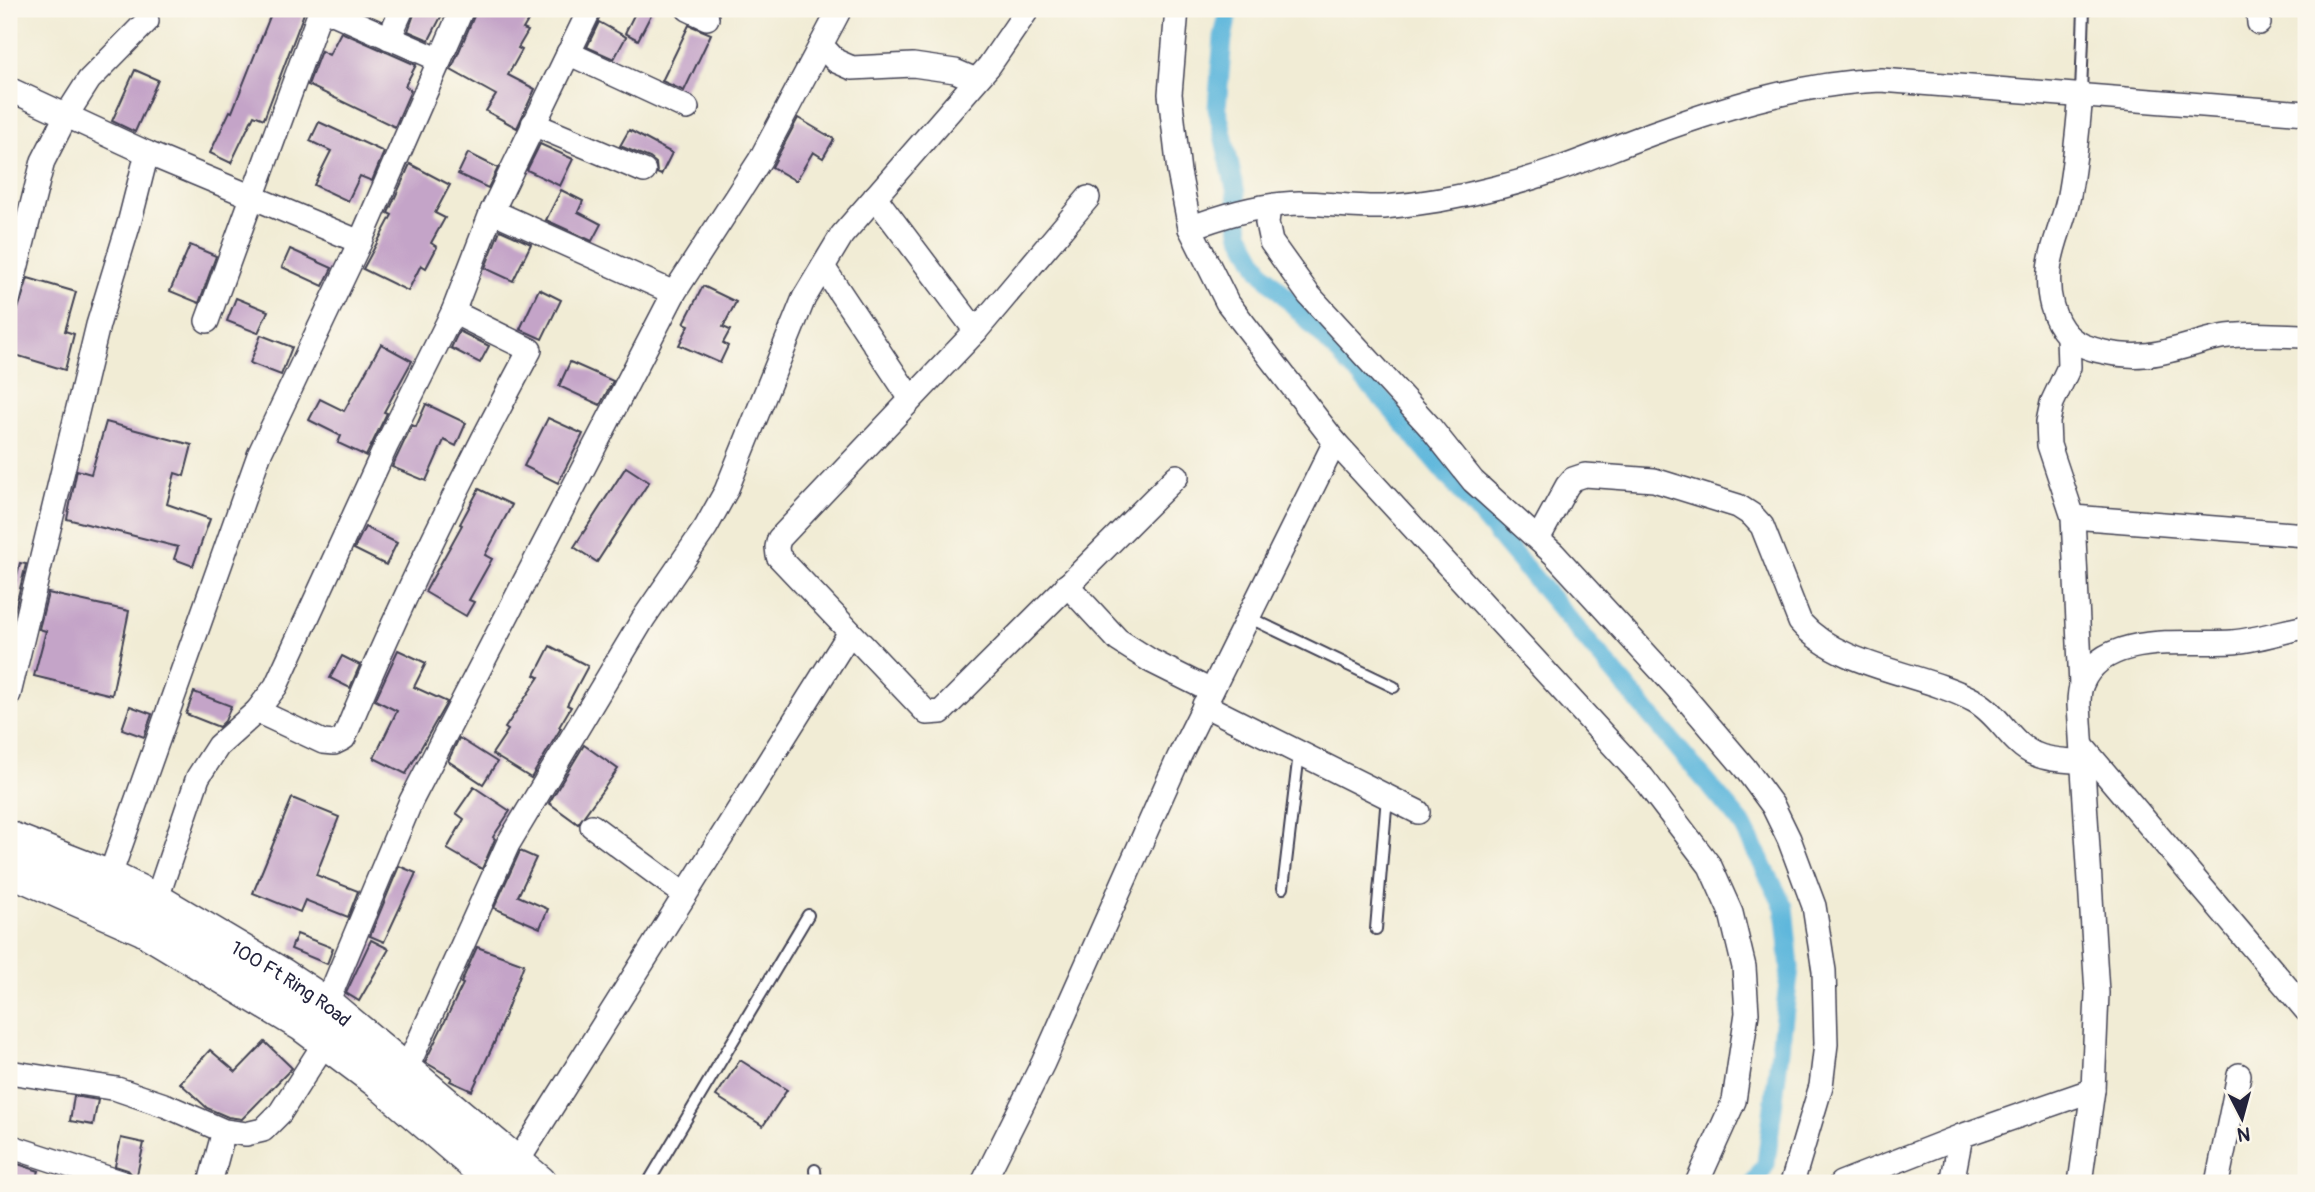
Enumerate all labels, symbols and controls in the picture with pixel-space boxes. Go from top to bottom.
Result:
street label: 100 Ft Ring Road [226,936,356,1032]
north arrow [2206,1084,2276,1154]
text: N [2236,1121,2251,1147]

